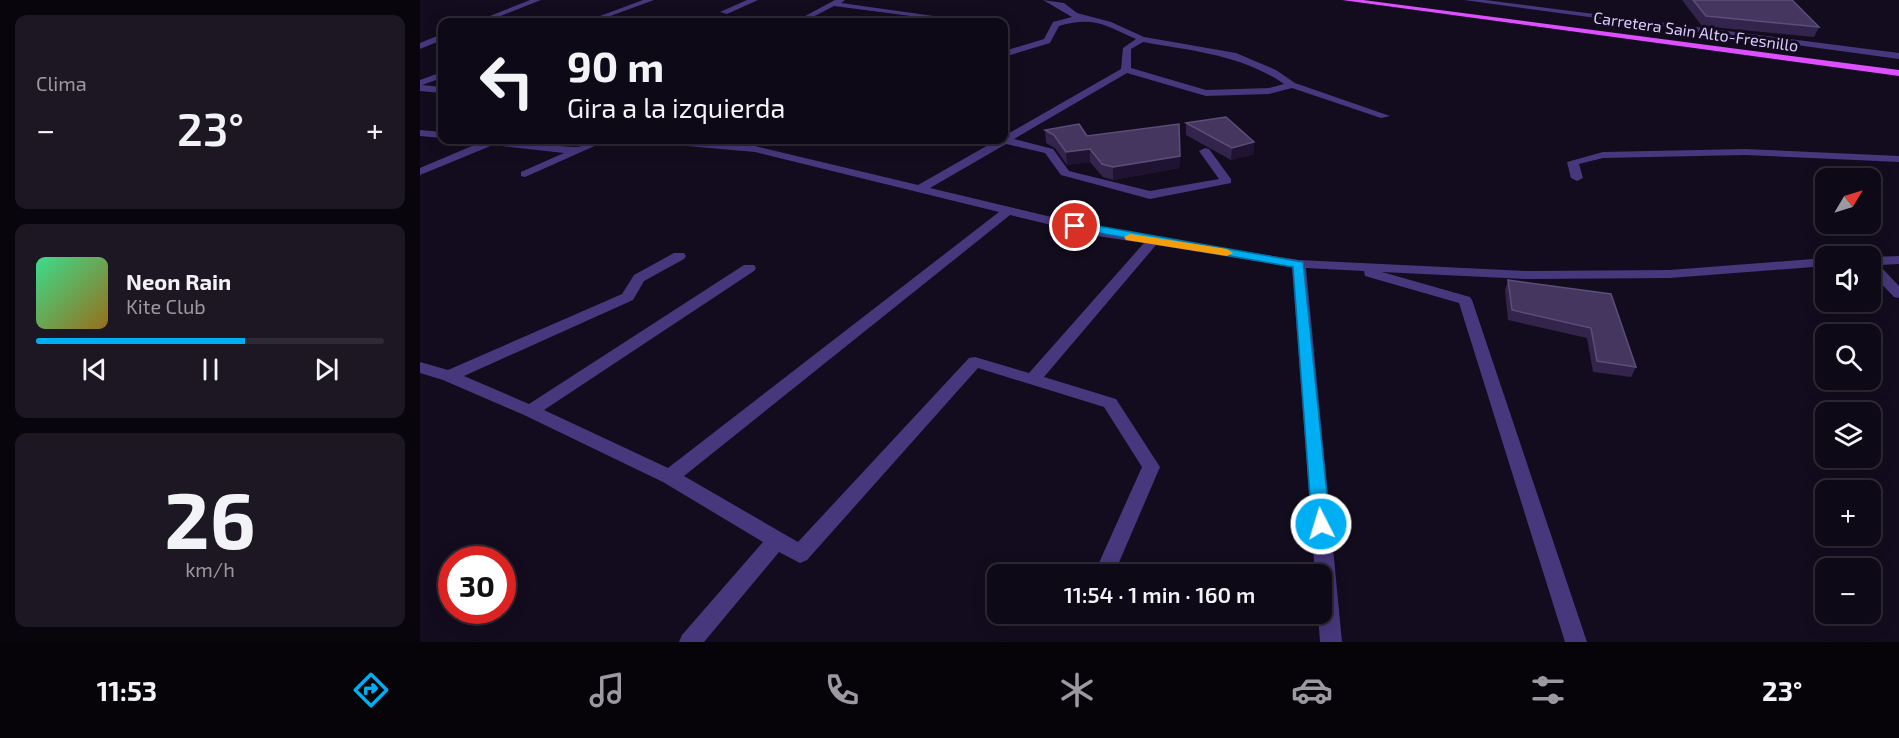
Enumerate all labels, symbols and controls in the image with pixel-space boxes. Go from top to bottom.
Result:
street label: Carretera Sain Alto-Fresnillo [1592,7,1800,55]
text: 90 m [567,40,664,90]
icon: left [468,42,546,120]
text: Clima [36,71,87,95]
text: Gira a la izquierda [567,91,785,123]
text: 23° [177,101,244,155]
text: − [36,109,55,149]
text: + [366,109,384,149]
north arrow [1815,168,1881,234]
map controls [1815,168,1881,624]
pin [1049,200,1100,251]
icon: arrive [1058,209,1091,242]
button: sound [1815,246,1881,312]
text: Neon Rain [126,268,231,294]
text: Kite Club [126,294,206,318]
button: search [1815,324,1881,390]
icon: previous [78,353,111,386]
icon: pause [194,353,227,386]
icon: next [310,353,343,386]
button: layers [1815,402,1881,468]
text: 26 [164,471,256,565]
button: + [1815,480,1881,546]
position arrow [1289,492,1353,556]
speed limit sign: 30 [438,546,516,624]
text: km/h [185,557,235,581]
button: − [1815,558,1881,624]
text: 11:54 · 1 min · 160 m [1064,581,1255,607]
icon: directions [350,669,392,711]
icon: music [586,669,628,711]
icon: phone [821,669,863,711]
icon: climate [1056,669,1098,711]
icon: car [1291,669,1333,711]
icon: filters [1527,669,1569,711]
text: 11:53 [97,674,157,706]
text: 23° [1762,674,1802,706]

